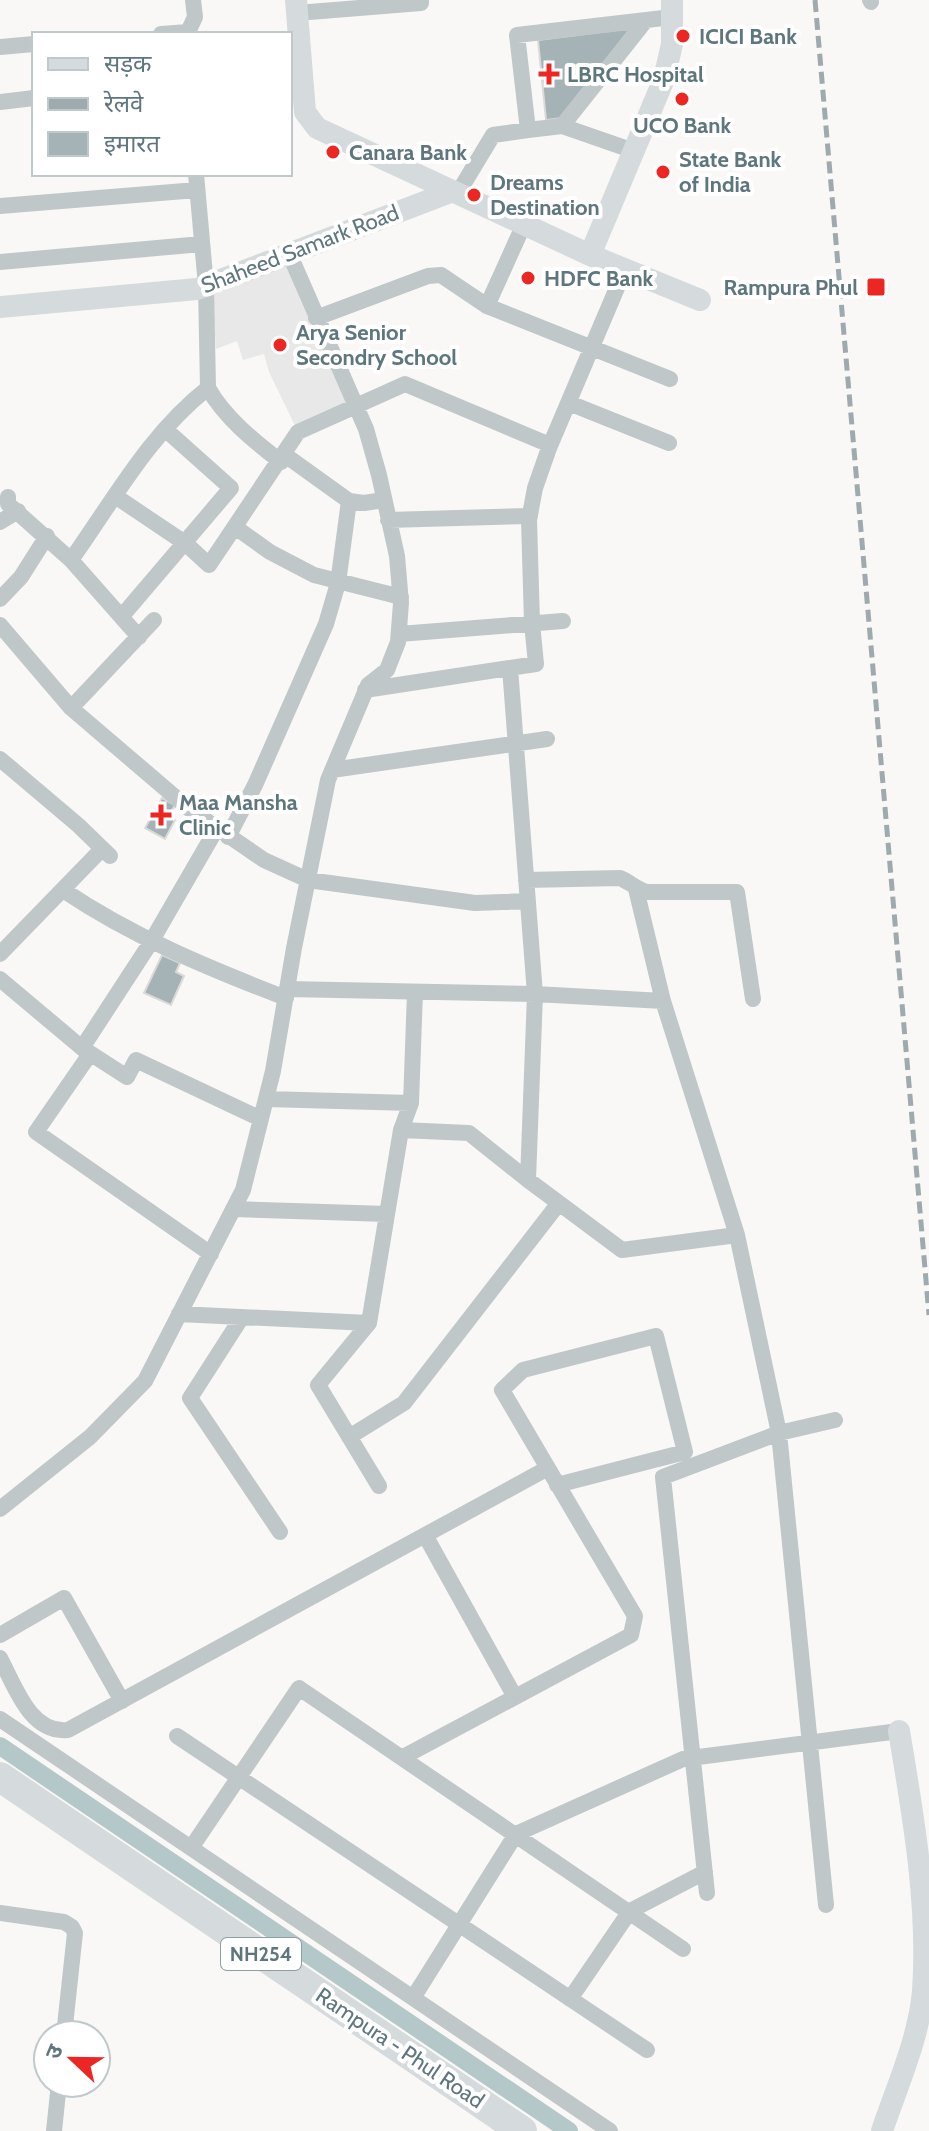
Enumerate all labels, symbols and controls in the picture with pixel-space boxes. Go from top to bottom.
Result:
place label: ICICI Bank [699,23,797,50]
marker: ICICI Bank [674,27,692,45]
legend [32,32,292,176]
text: सड़क [104,49,152,78]
place label: LBRC Hospital [567,61,704,88]
marker: LBRC Hospital [538,63,560,85]
text: रेलवे [103,89,144,118]
marker: UCO Bank [673,90,691,108]
place label: UCO Bank [633,112,731,139]
text: इमारत [104,129,161,158]
place label: Canara Bank [349,139,467,166]
marker: Canara Bank [324,143,342,161]
place label: State Bank of India [679,146,782,198]
marker: State Bank of India [654,163,672,181]
place label: Dreams Destination [490,169,600,221]
marker: Dreams Destination [465,186,483,204]
street label: Shaheed Samark Road [197,199,403,299]
place label: HDFC Bank [544,265,654,292]
marker: HDFC Bank [519,269,537,287]
place label: Rampura Phul [724,274,858,301]
marker: Rampura Phul [865,276,887,298]
place label: Arya Senior Secondry School [296,319,457,371]
marker: Arya Senior Secondry School [271,336,289,354]
place label: Maa Mansha Clinic [179,789,298,841]
marker: Maa Mansha Clinic [150,804,172,826]
road number: NH254 [221,1938,301,1970]
street label: Rampura - Phul Road [311,1982,489,2114]
north arrow [32,2019,112,2099]
text: उ [39,2040,69,2063]

